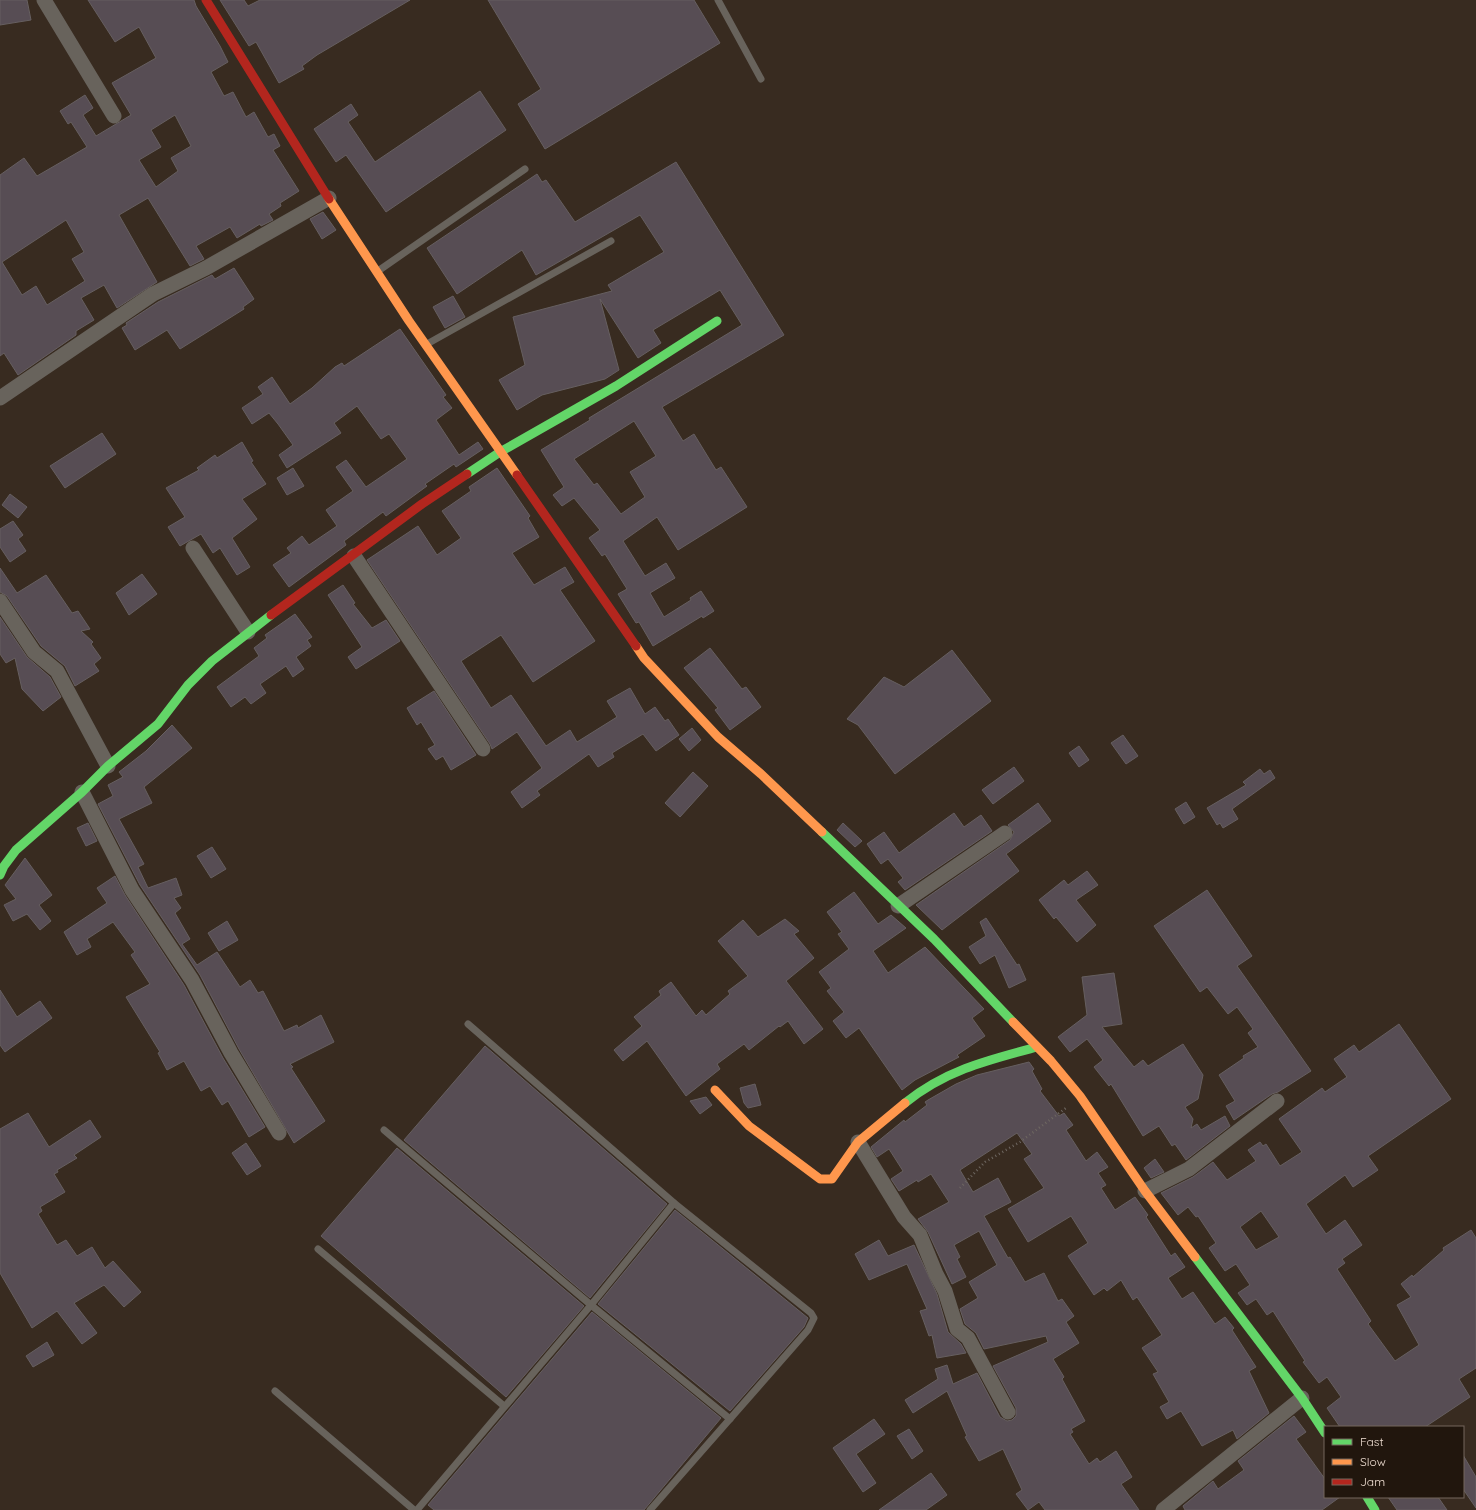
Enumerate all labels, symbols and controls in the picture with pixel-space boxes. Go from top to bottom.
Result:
legend [1324,1426,1464,1498]
text: Fast [1360,1434,1384,1449]
text: Slow [1360,1454,1386,1469]
text: Jam [1360,1474,1385,1489]

